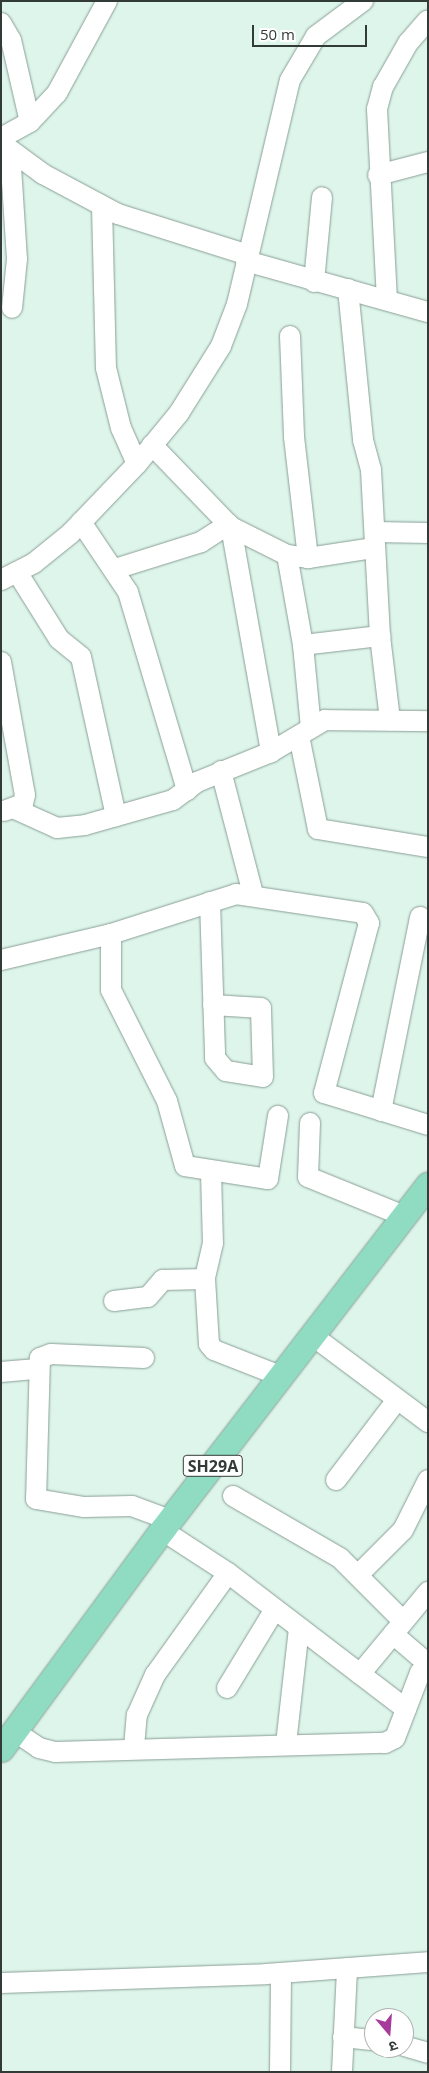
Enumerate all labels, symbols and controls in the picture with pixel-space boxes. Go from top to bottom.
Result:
scale bar [254,15,369,47]
text: 50 m [260,24,295,44]
road number: SH29A [182,1452,244,1480]
north arrow [364,2008,414,2058]
text: उ [387,2036,400,2057]

